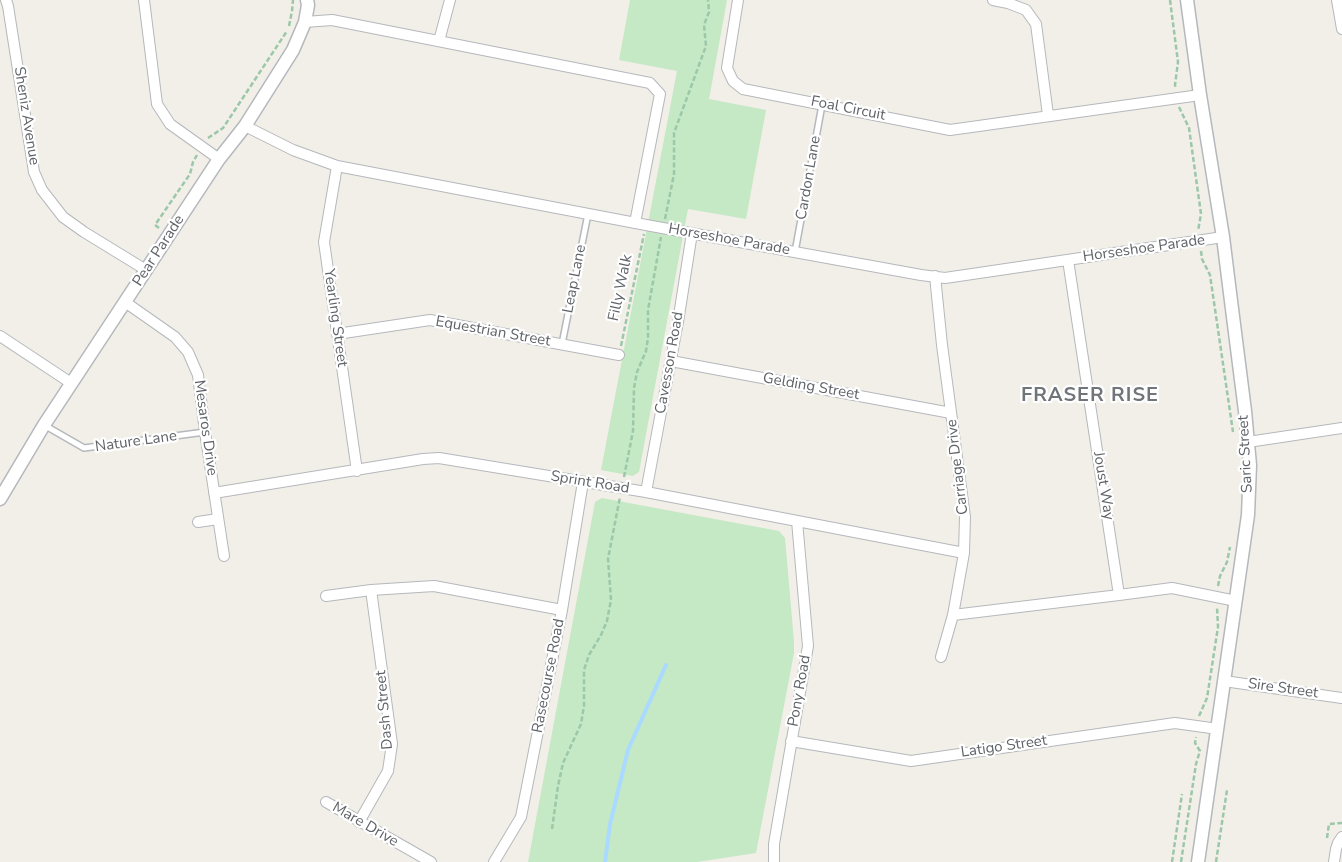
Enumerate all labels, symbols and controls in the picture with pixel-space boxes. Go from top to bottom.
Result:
street label: Sheniz Avenue [9,65,43,167]
street label: Foal Circuit [809,93,887,125]
street label: Cardon Lane [793,135,825,221]
street label: Pear Parade [129,212,189,290]
street label: Horseshoe Parade [667,220,791,260]
street label: Horseshoe Parade [1082,232,1206,266]
street label: Leap Lane [560,243,590,315]
street label: Filly Walk [605,253,637,323]
street label: Yearling Street [319,268,351,368]
street label: Cavesson Road [652,311,688,415]
street label: Equestrian Street [434,313,552,351]
street label: Gelding Street [761,370,861,404]
street label: Mesaros Drive [189,379,221,477]
district label: FRASER RISE [1020,384,1160,408]
street label: Saric Street [1235,415,1257,493]
street label: Carriage Drive [943,418,973,516]
street label: Nature Lane [94,427,178,457]
street label: Joust Way [1089,450,1117,522]
street label: Sprint Road [549,468,631,498]
street label: Rasecourse Road [529,617,569,735]
street label: Pony Road [785,654,815,728]
street label: Dash Street [373,670,397,750]
street label: Sire Street [1247,675,1319,703]
street label: Latigo Street [960,732,1048,762]
street label: Mare Drive [329,799,401,851]

